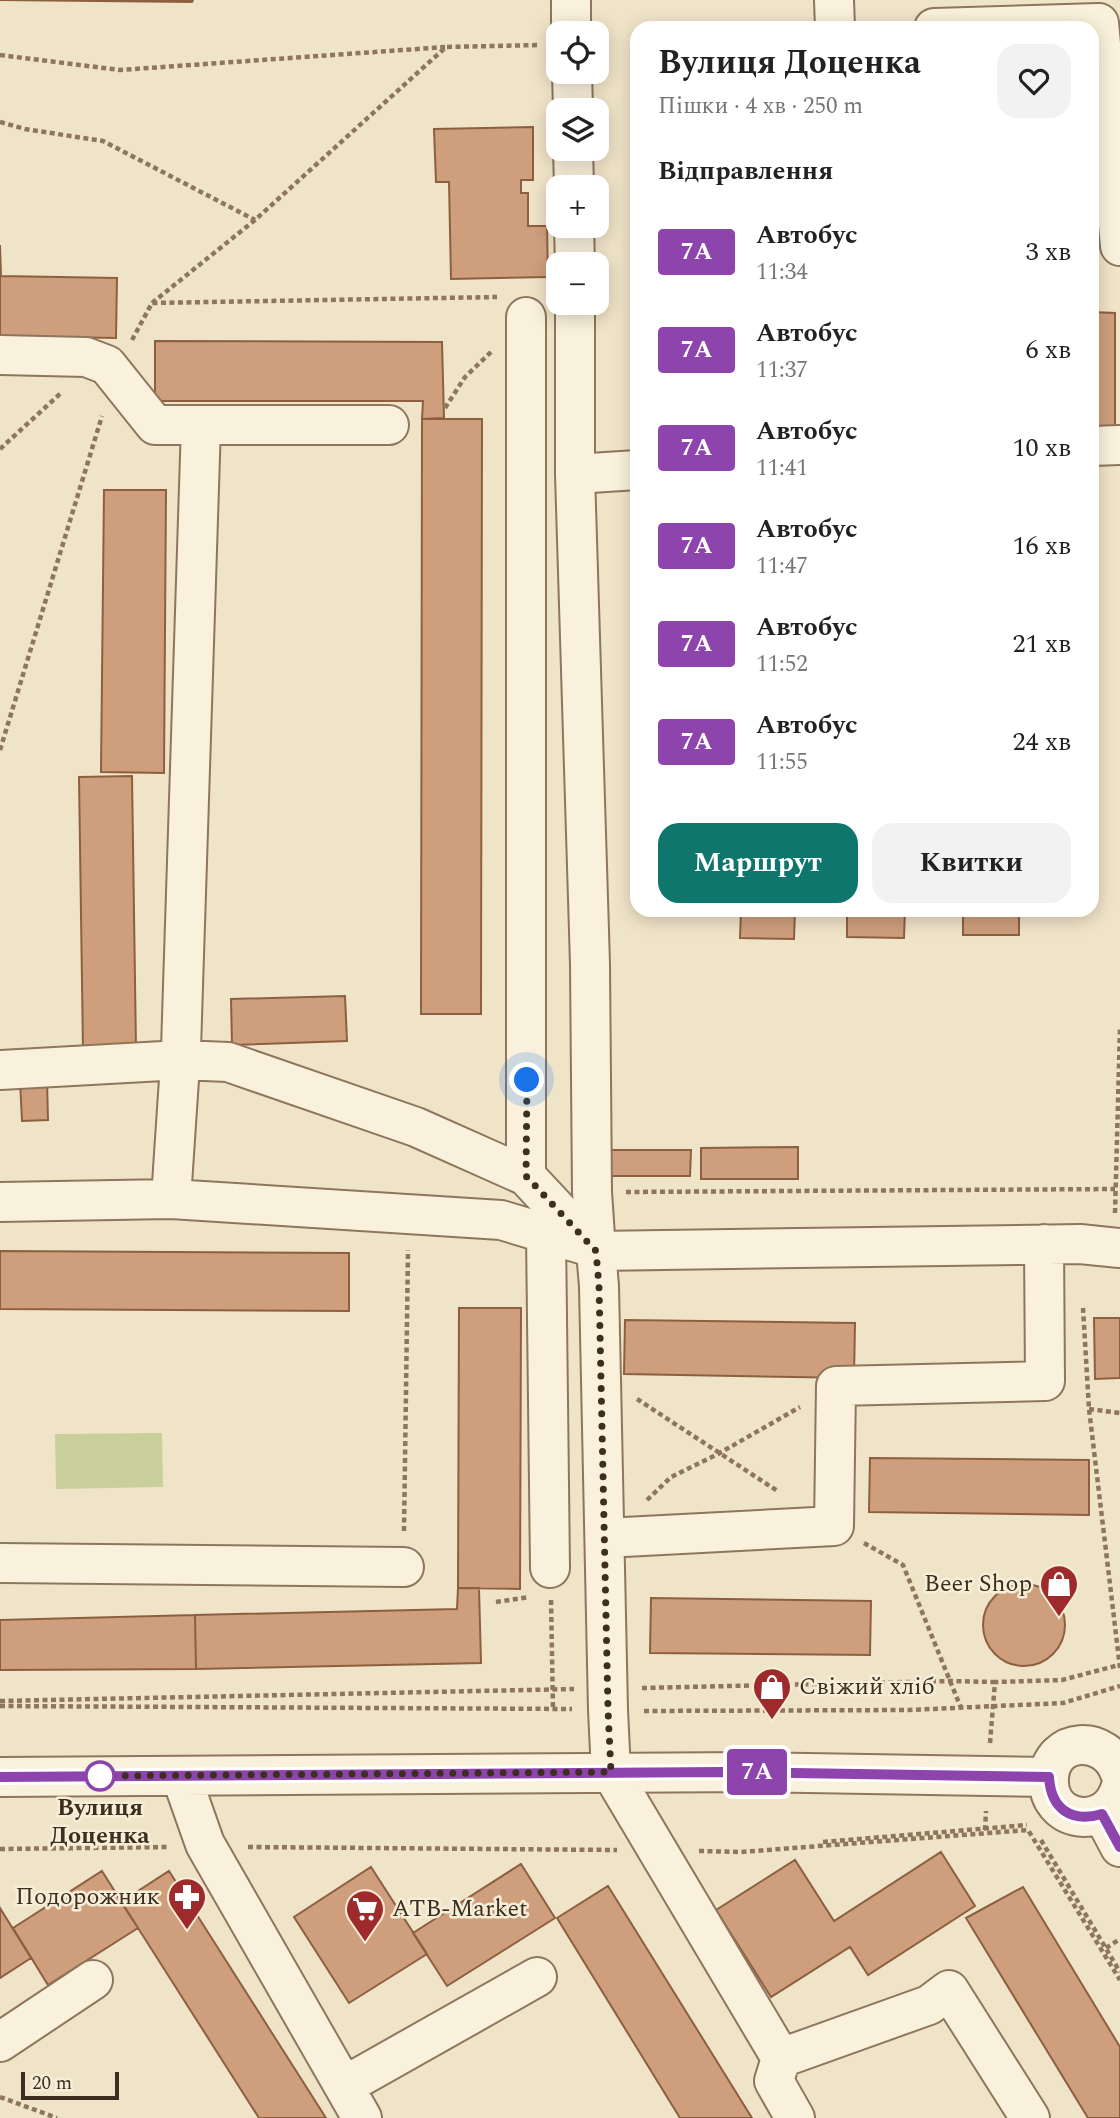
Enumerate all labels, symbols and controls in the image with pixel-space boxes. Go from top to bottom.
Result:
map controls [546,21,609,315]
button: locate [546,21,609,84]
text: Вулиця Доценка [658,38,921,88]
button: heart [997,44,1071,118]
text: Пішки · 4 хв · 250 m [658,89,863,124]
button: layers [546,98,609,161]
text: Відправлення [658,151,833,191]
button: + [546,175,609,238]
text: Автобус [756,215,858,255]
text: 3 хв [1026,232,1071,272]
text: 7А [680,234,713,270]
button: − [546,252,609,315]
text: 11:34 [756,255,808,290]
text: Автобус [756,313,858,353]
text: 6 хв [1026,330,1071,370]
text: 7А [680,332,713,368]
text: 11:37 [756,353,808,388]
text: Автобус [756,411,858,451]
text: 10 хв [1013,428,1071,468]
text: 7А [680,430,713,466]
text: 11:41 [756,451,808,486]
text: Автобус [756,509,858,549]
text: 16 хв [1013,526,1071,566]
text: 7А [680,528,713,564]
text: 11:47 [756,549,808,584]
text: Автобус [756,607,858,647]
text: 21 хв [1013,624,1071,664]
text: 7А [680,626,713,662]
text: 11:52 [756,647,808,682]
text: Автобус [756,705,858,745]
text: 24 хв [1013,722,1071,762]
text: 7А [680,724,713,760]
text: 11:55 [756,745,808,780]
button: Маршрут [658,823,858,903]
button: Квитки [872,823,1071,903]
your location [509,1062,544,1097]
shop icon: Beer Shop [1038,1563,1080,1618]
place label: Beer Shop [924,1566,1032,1602]
shop icon: Свіжий хліб [751,1666,793,1721]
place label: Свіжий хліб [799,1669,935,1705]
line badge: 7А [726,1749,788,1795]
text: 7А [741,1754,773,1790]
marker: Вулиця Доценка [85,1761,115,1791]
place label: Вулиця Доценка [50,1790,150,1854]
pharmacy icon: Подорожник [166,1876,208,1931]
place label: Подорожник [15,1879,160,1915]
supermarket icon: ATB-Market [344,1888,386,1943]
place label: ATB-Market [392,1891,528,1927]
scale bar [21,2069,119,2101]
text: 20 m [32,2069,72,2098]

